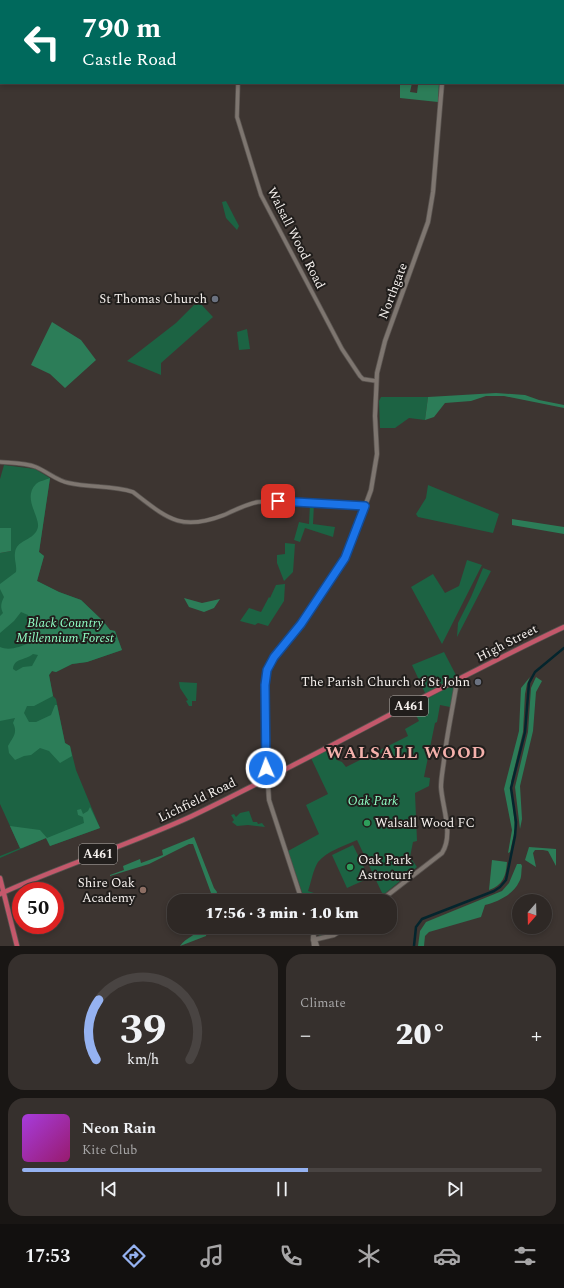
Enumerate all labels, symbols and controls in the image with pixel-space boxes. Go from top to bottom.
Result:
text: 790 m [82,7,161,50]
icon: left [16,16,68,68]
text: Castle Road [82,46,177,73]
street label: Walsall Wood Road [262,184,330,292]
street label: Northgate [373,260,413,322]
place label: St Thomas Church [99,289,207,309]
marker: St Thomas Church [210,294,220,304]
pin [261,484,295,518]
icon: arrive [267,490,289,512]
park label: Black Country Millennium Forest [16,613,115,648]
street label: High Street [473,619,542,667]
place label: The Parish Church of St John [301,672,470,692]
marker: The Parish Church of St John [473,677,483,687]
road number: A461 [390,696,428,716]
district label: WALSALL WOOD [326,740,486,766]
position arrow [245,747,287,789]
street label: Lichfield Road [155,772,239,828]
park label: Oak Park [348,791,398,811]
place label: Walsall Wood FC [375,813,475,833]
marker: Walsall Wood FC [362,818,372,828]
road number: A461 [79,844,117,864]
place label: Oak Park Astroturf [358,850,413,885]
marker: Oak Park Astroturf [345,862,355,872]
place label: Shire Oak Academy [78,873,136,908]
speed limit sign: 50 [12,882,64,934]
marker: Shire Oak Academy [138,885,148,895]
north arrow [512,894,552,934]
map controls [512,894,552,934]
text: 17:56 · 3 min · 1.0 km [205,902,359,925]
text: Climate [300,993,346,1013]
text: 39 [120,999,166,1062]
text: 20° [396,1012,447,1058]
text: − [300,1019,311,1052]
text: + [531,1019,542,1052]
text: km/h [127,1049,159,1071]
text: Neon Rain [82,1117,156,1140]
text: Kite Club [82,1140,137,1160]
icon: previous [98,1178,120,1200]
icon: pause [271,1178,293,1200]
icon: next [444,1178,466,1200]
icon: directions [120,1242,148,1270]
icon: music [198,1242,226,1270]
icon: phone [277,1242,305,1270]
icon: climate [355,1242,383,1270]
icon: car [433,1242,461,1270]
icon: filters [511,1242,539,1270]
text: 17:53 [25,1243,70,1270]

